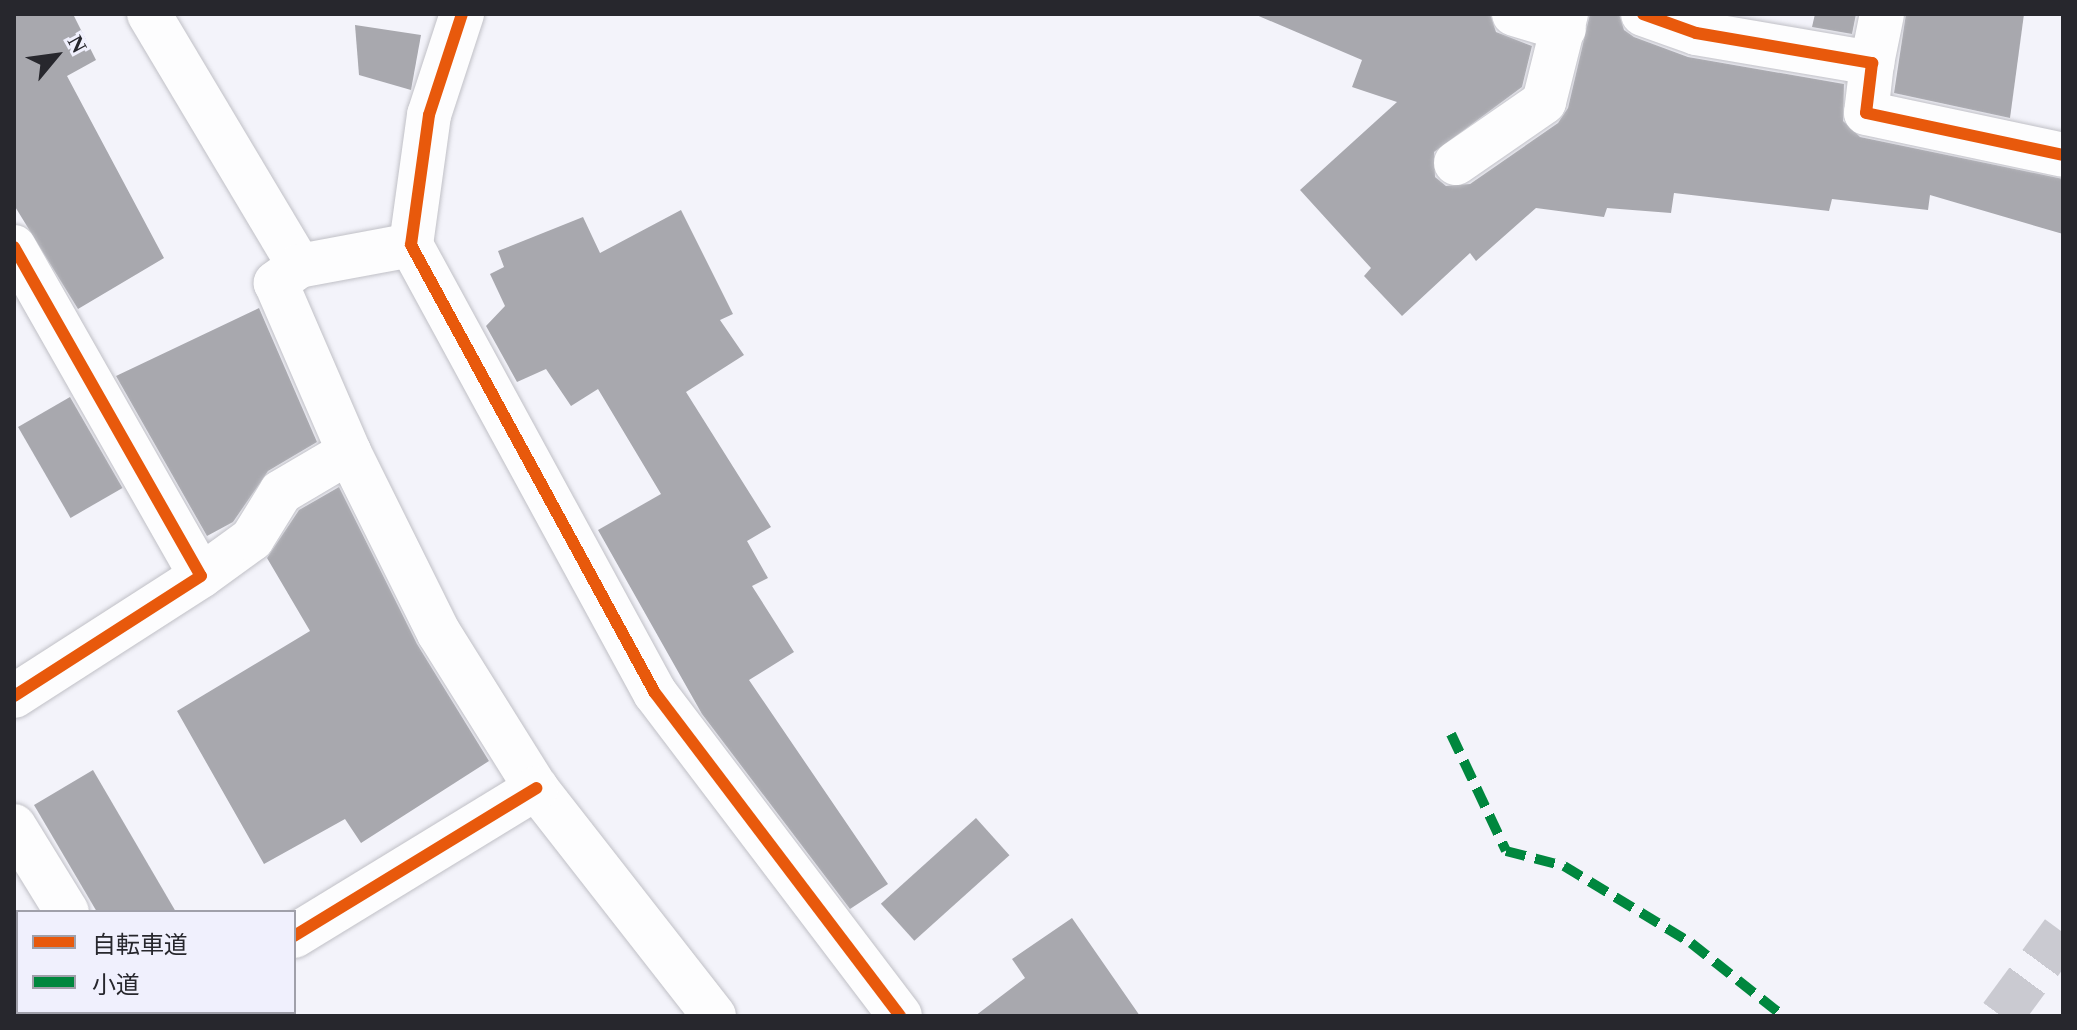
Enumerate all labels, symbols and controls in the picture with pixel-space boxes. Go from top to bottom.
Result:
north arrow [16,16,96,96]
text: N [63,31,92,57]
legend [16,910,296,1014]
text: 自転車道 [92,932,188,958]
text: 小道 [92,972,140,998]

